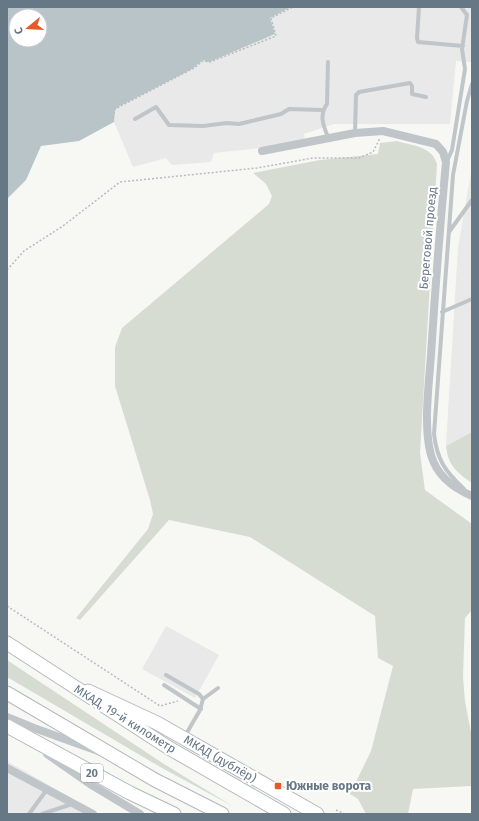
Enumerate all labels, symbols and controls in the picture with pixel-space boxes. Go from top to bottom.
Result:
north arrow [8,8,48,48]
text: С [12,25,26,36]
street label: Береговой проезд [417,186,439,290]
street label: МКАД, 19-й километр [71,682,179,756]
street label: МКАД (дублёр) [181,733,259,786]
road number: 20 [81,764,103,782]
place label: Южные ворота [286,779,371,793]
marker: Южные ворота [273,781,283,791]

